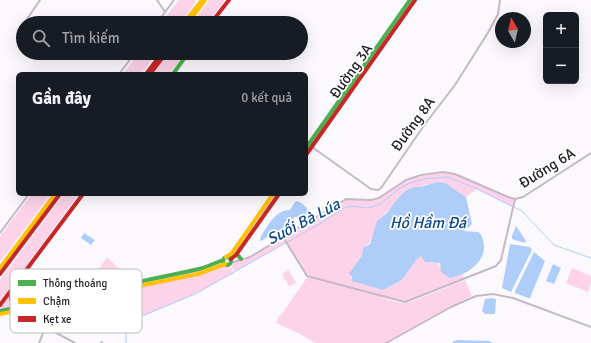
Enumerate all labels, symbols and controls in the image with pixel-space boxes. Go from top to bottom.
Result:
north arrow [495,12,531,48]
map controls [543,12,579,84]
button: + [543,12,579,48]
search box [16,16,308,60]
icon: search [30,27,52,49]
text: Tìm kiếm [62,29,120,47]
street label: Đường 3A [326,40,376,102]
button: − [543,48,579,84]
text: Gần đây [32,88,91,109]
text: 0 kết quả [241,90,292,106]
street label: Đường 8A [387,93,439,155]
street label: Đường 6A [516,144,578,192]
water label: Suối Bà Lúa [263,194,344,249]
water label: Hồ Hầm Đá [390,213,467,233]
legend [10,269,142,333]
text: Thông thoáng [43,277,107,290]
text: Chậm [43,295,70,308]
text: Kẹt xe [43,313,72,326]

